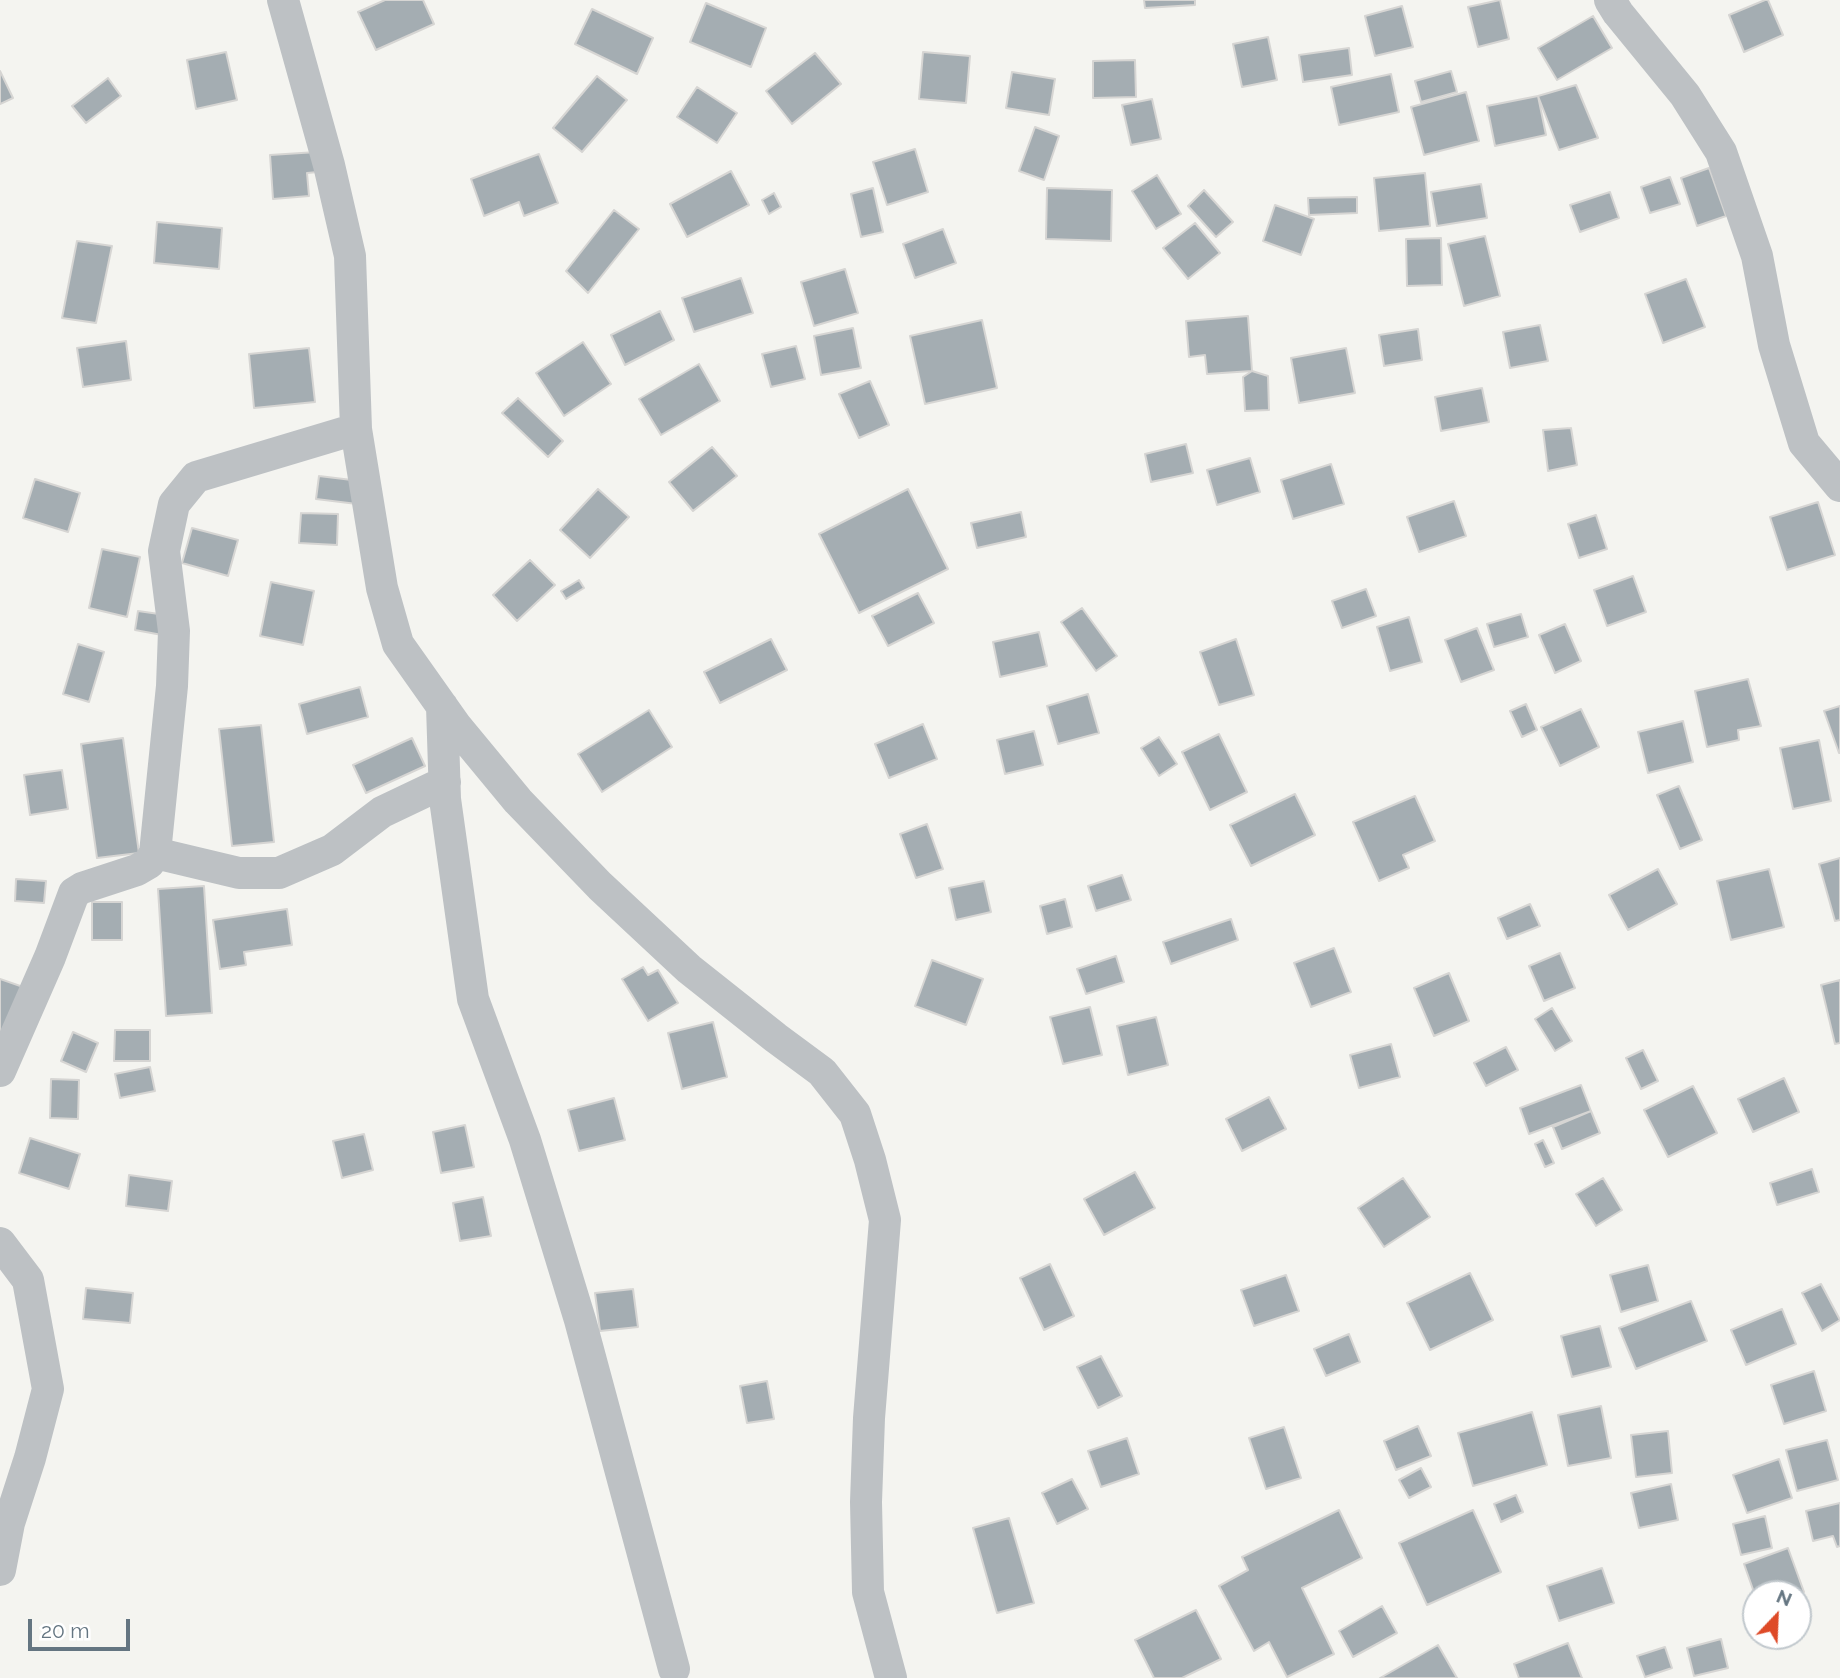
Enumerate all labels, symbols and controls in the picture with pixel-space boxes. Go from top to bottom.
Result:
north arrow [1742,1580,1812,1650]
text: N [1773,1585,1795,1610]
scale bar [32,1604,133,1648]
text: 20 m [41,1618,89,1643]

